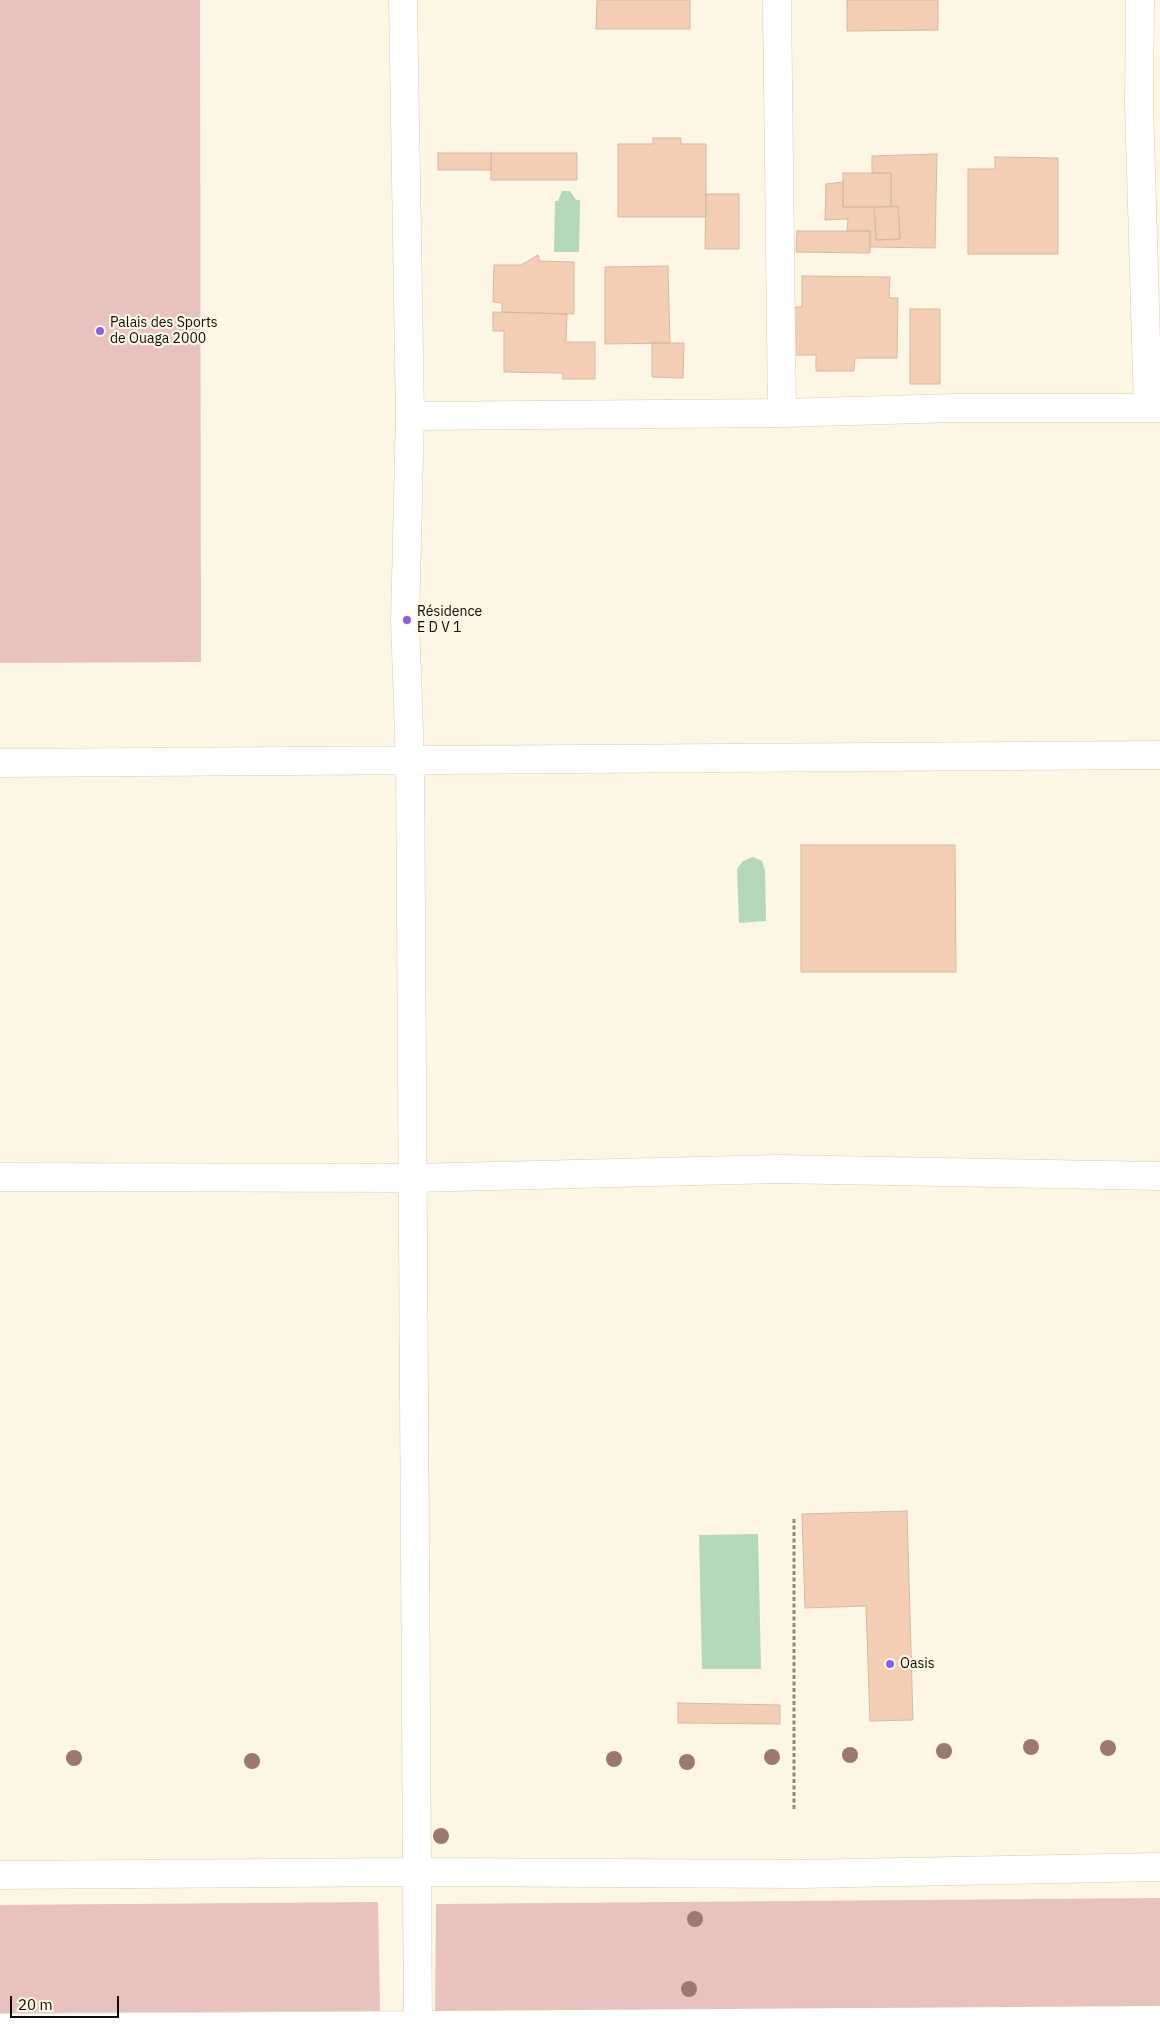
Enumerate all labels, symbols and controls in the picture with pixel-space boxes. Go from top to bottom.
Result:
place label: Palais des Sports de Ouaga 2000 [110,315,218,348]
marker: Palais des Sports de Ouaga 2000 [94,325,106,337]
place label: Résidence E D V 1 [417,604,482,636]
marker: Résidence E D V 1 [401,614,413,626]
place label: Oasis [900,1656,935,1672]
marker: Oasis [884,1658,896,1670]
scale bar [12,1986,121,2018]
text: 20 m [18,1995,53,2014]

